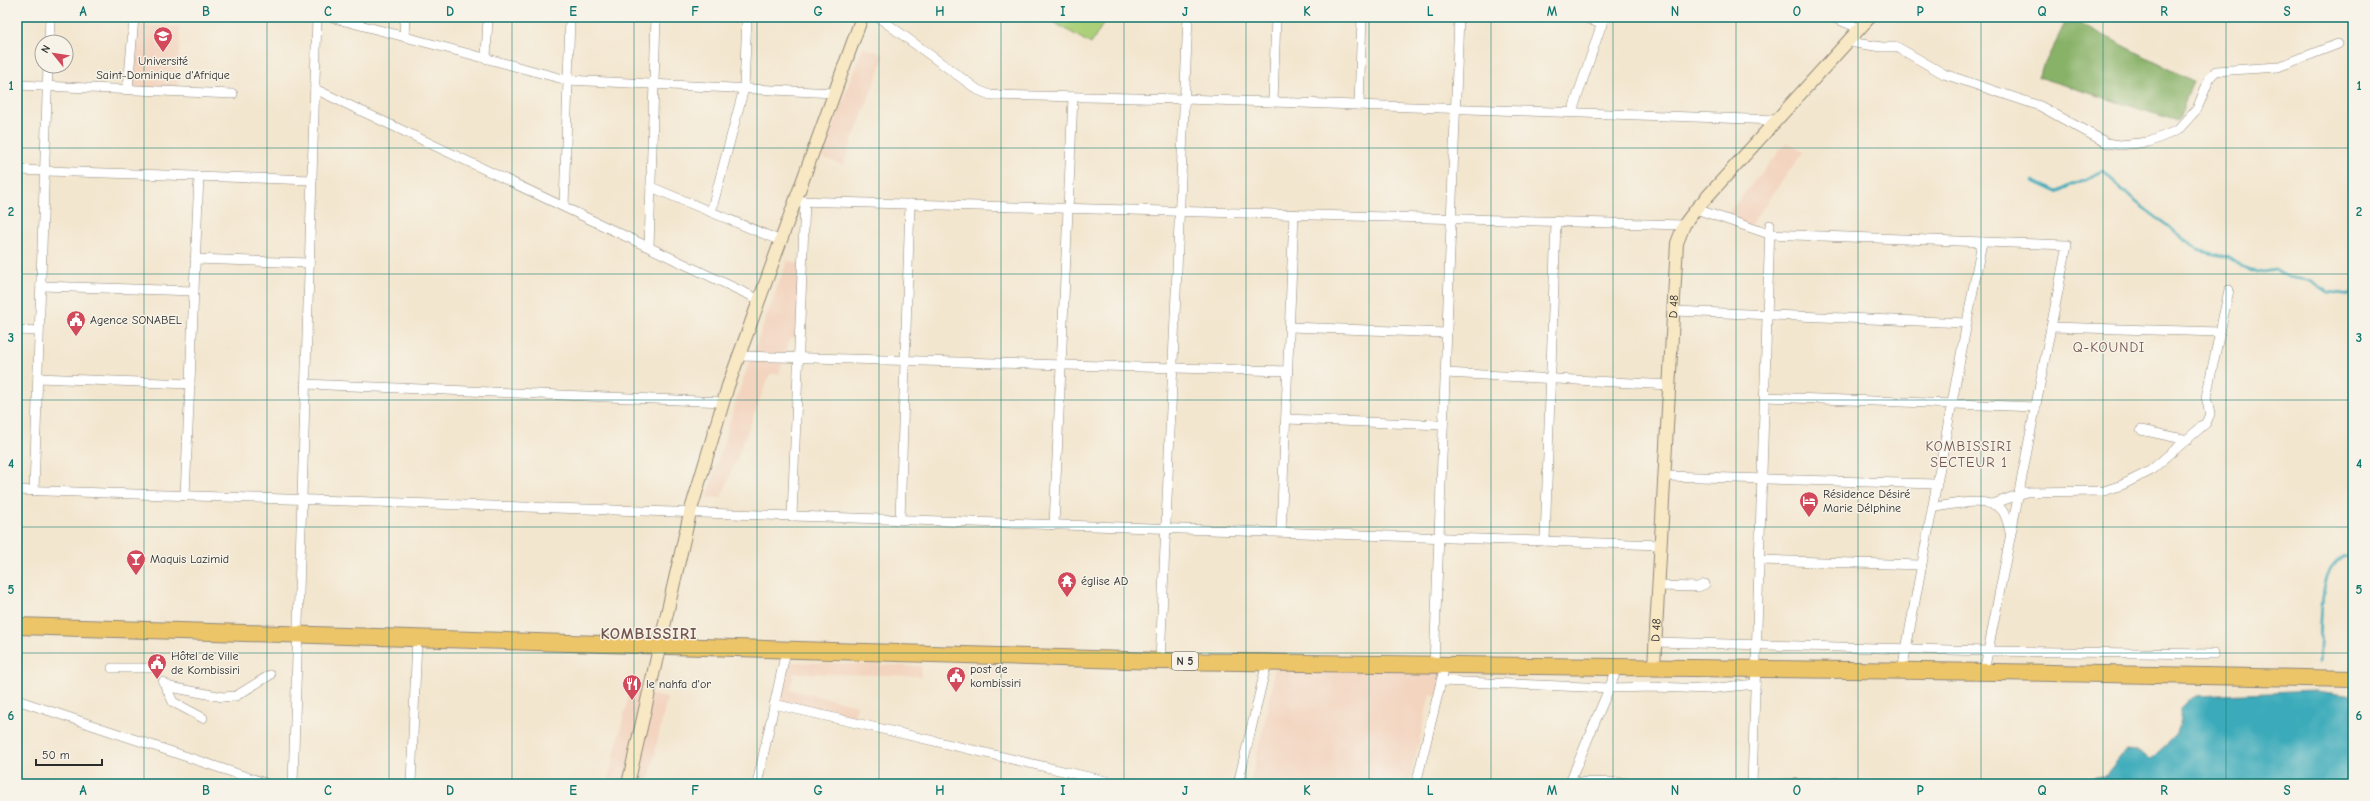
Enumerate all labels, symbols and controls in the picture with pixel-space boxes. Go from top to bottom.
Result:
text: A [79,4,87,19]
text: B [202,4,210,19]
text: C [324,4,332,19]
text: D [446,4,454,19]
text: E [569,4,577,19]
text: F [691,4,699,19]
text: G [813,4,823,19]
text: H [935,4,945,19]
text: I [1060,4,1066,19]
text: J [1182,4,1188,19]
text: K [1303,4,1311,19]
text: L [1427,4,1434,19]
text: M [1547,4,1558,19]
text: N [1671,4,1679,19]
text: O [1793,4,1801,19]
text: P [1916,4,1924,19]
text: Q [2037,4,2047,19]
text: R [2160,4,2168,19]
text: S [2283,4,2291,19]
school or university icon: Université Saint-Dominique d'Afrique [152,25,174,53]
north arrow [34,34,74,74]
text: N [38,43,53,56]
place label: Université Saint-Dominique d'Afrique [96,54,230,82]
text: 1 [8,78,14,93]
text: 1 [2356,78,2362,93]
text: 2 [8,204,14,219]
text: 2 [2356,204,2362,219]
street label: D 48 [1666,294,1681,319]
public building icon: Agence SONABEL [65,309,87,337]
place label: Agence SONABEL [90,313,182,327]
text: 3 [8,330,14,345]
text: 3 [2356,330,2362,345]
district label: Q-KOUNDI [2073,339,2145,356]
district label: KOMBISSIRI SECTEUR 1 [1926,438,2012,471]
text: 4 [8,456,14,471]
text: 4 [2356,456,2362,471]
place label: Résidence Désiré Marie Délphine [1823,487,1910,515]
hotel icon: Résidence Désiré Marie Délphine [1798,490,1820,518]
bar icon: Maquis Lazimid [125,548,147,576]
place label: Maquis Lazimid [150,552,229,566]
temple icon: église AD [1056,570,1078,598]
place label: église AD [1081,574,1128,588]
text: 5 [8,582,15,597]
text: 5 [2356,582,2363,597]
street label: D 48 [1648,618,1664,642]
district label: KOMBISSIRI [600,625,698,643]
place label: Hôtel de Ville de Kombissiri [171,649,240,677]
public building icon: Hôtel de Ville de Kombissiri [146,652,168,680]
road number: N 5 [1172,652,1198,670]
place label: post de kombissiri [970,662,1021,690]
public building icon: post de kombissiri [945,665,967,693]
restaurant icon: le nahfa d'or [621,673,643,701]
place label: le nahfa d'or [646,677,711,691]
text: 6 [8,708,15,723]
text: 6 [2356,708,2363,723]
scale bar [36,741,102,767]
text: 50 m [42,748,70,762]
text: A [79,783,87,798]
text: B [202,783,210,798]
text: C [324,783,332,798]
text: D [446,783,454,798]
text: E [569,783,577,798]
text: F [691,783,699,798]
text: G [813,783,823,798]
text: H [935,783,945,798]
text: I [1060,783,1066,798]
text: J [1182,783,1188,798]
text: K [1303,783,1311,798]
text: L [1427,783,1434,798]
text: M [1547,783,1558,798]
text: N [1671,783,1679,798]
text: O [1793,783,1801,798]
text: P [1916,783,1924,798]
text: Q [2037,783,2047,798]
text: R [2160,783,2168,798]
text: S [2283,783,2291,798]

